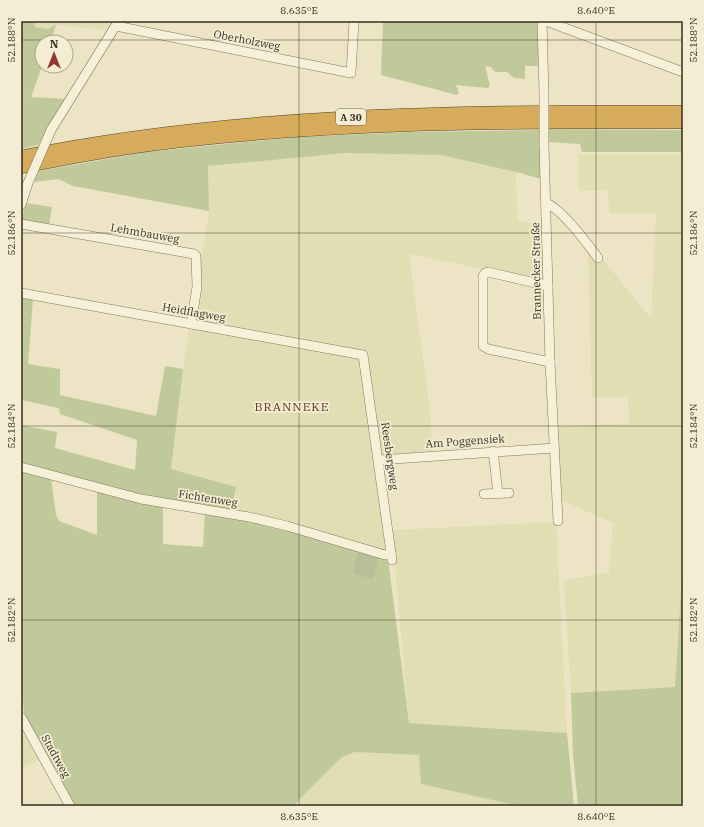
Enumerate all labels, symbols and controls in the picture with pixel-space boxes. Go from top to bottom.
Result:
text: 8.635°E [280,4,318,17]
text: 8.640°E [577,4,615,17]
text: 52.188°N [5,17,18,63]
text: 52.188°N [687,17,700,63]
street label: Oberholzweg [212,27,282,53]
north arrow [34,34,74,74]
text: N [50,37,59,51]
road number: A 30 [336,109,366,125]
text: 52.186°N [5,210,18,256]
text: 52.186°N [687,210,700,256]
street label: Lehmbauweg [110,220,180,246]
street label: Brannecker Straße [528,222,544,320]
street label: Heidflagweg [161,300,227,324]
district label: BRANNEKE [255,399,330,414]
text: 52.184°N [5,403,18,449]
text: 52.184°N [687,403,700,449]
street label: Reesbergweg [378,421,402,491]
street label: Am Poggensiek [425,431,506,451]
street label: Fichtenweg [177,486,239,510]
text: 52.182°N [5,597,18,643]
text: 52.182°N [687,597,700,643]
street label: Stadtweg [38,732,74,780]
text: 8.635°E [280,810,318,823]
text: 8.640°E [577,810,615,823]

